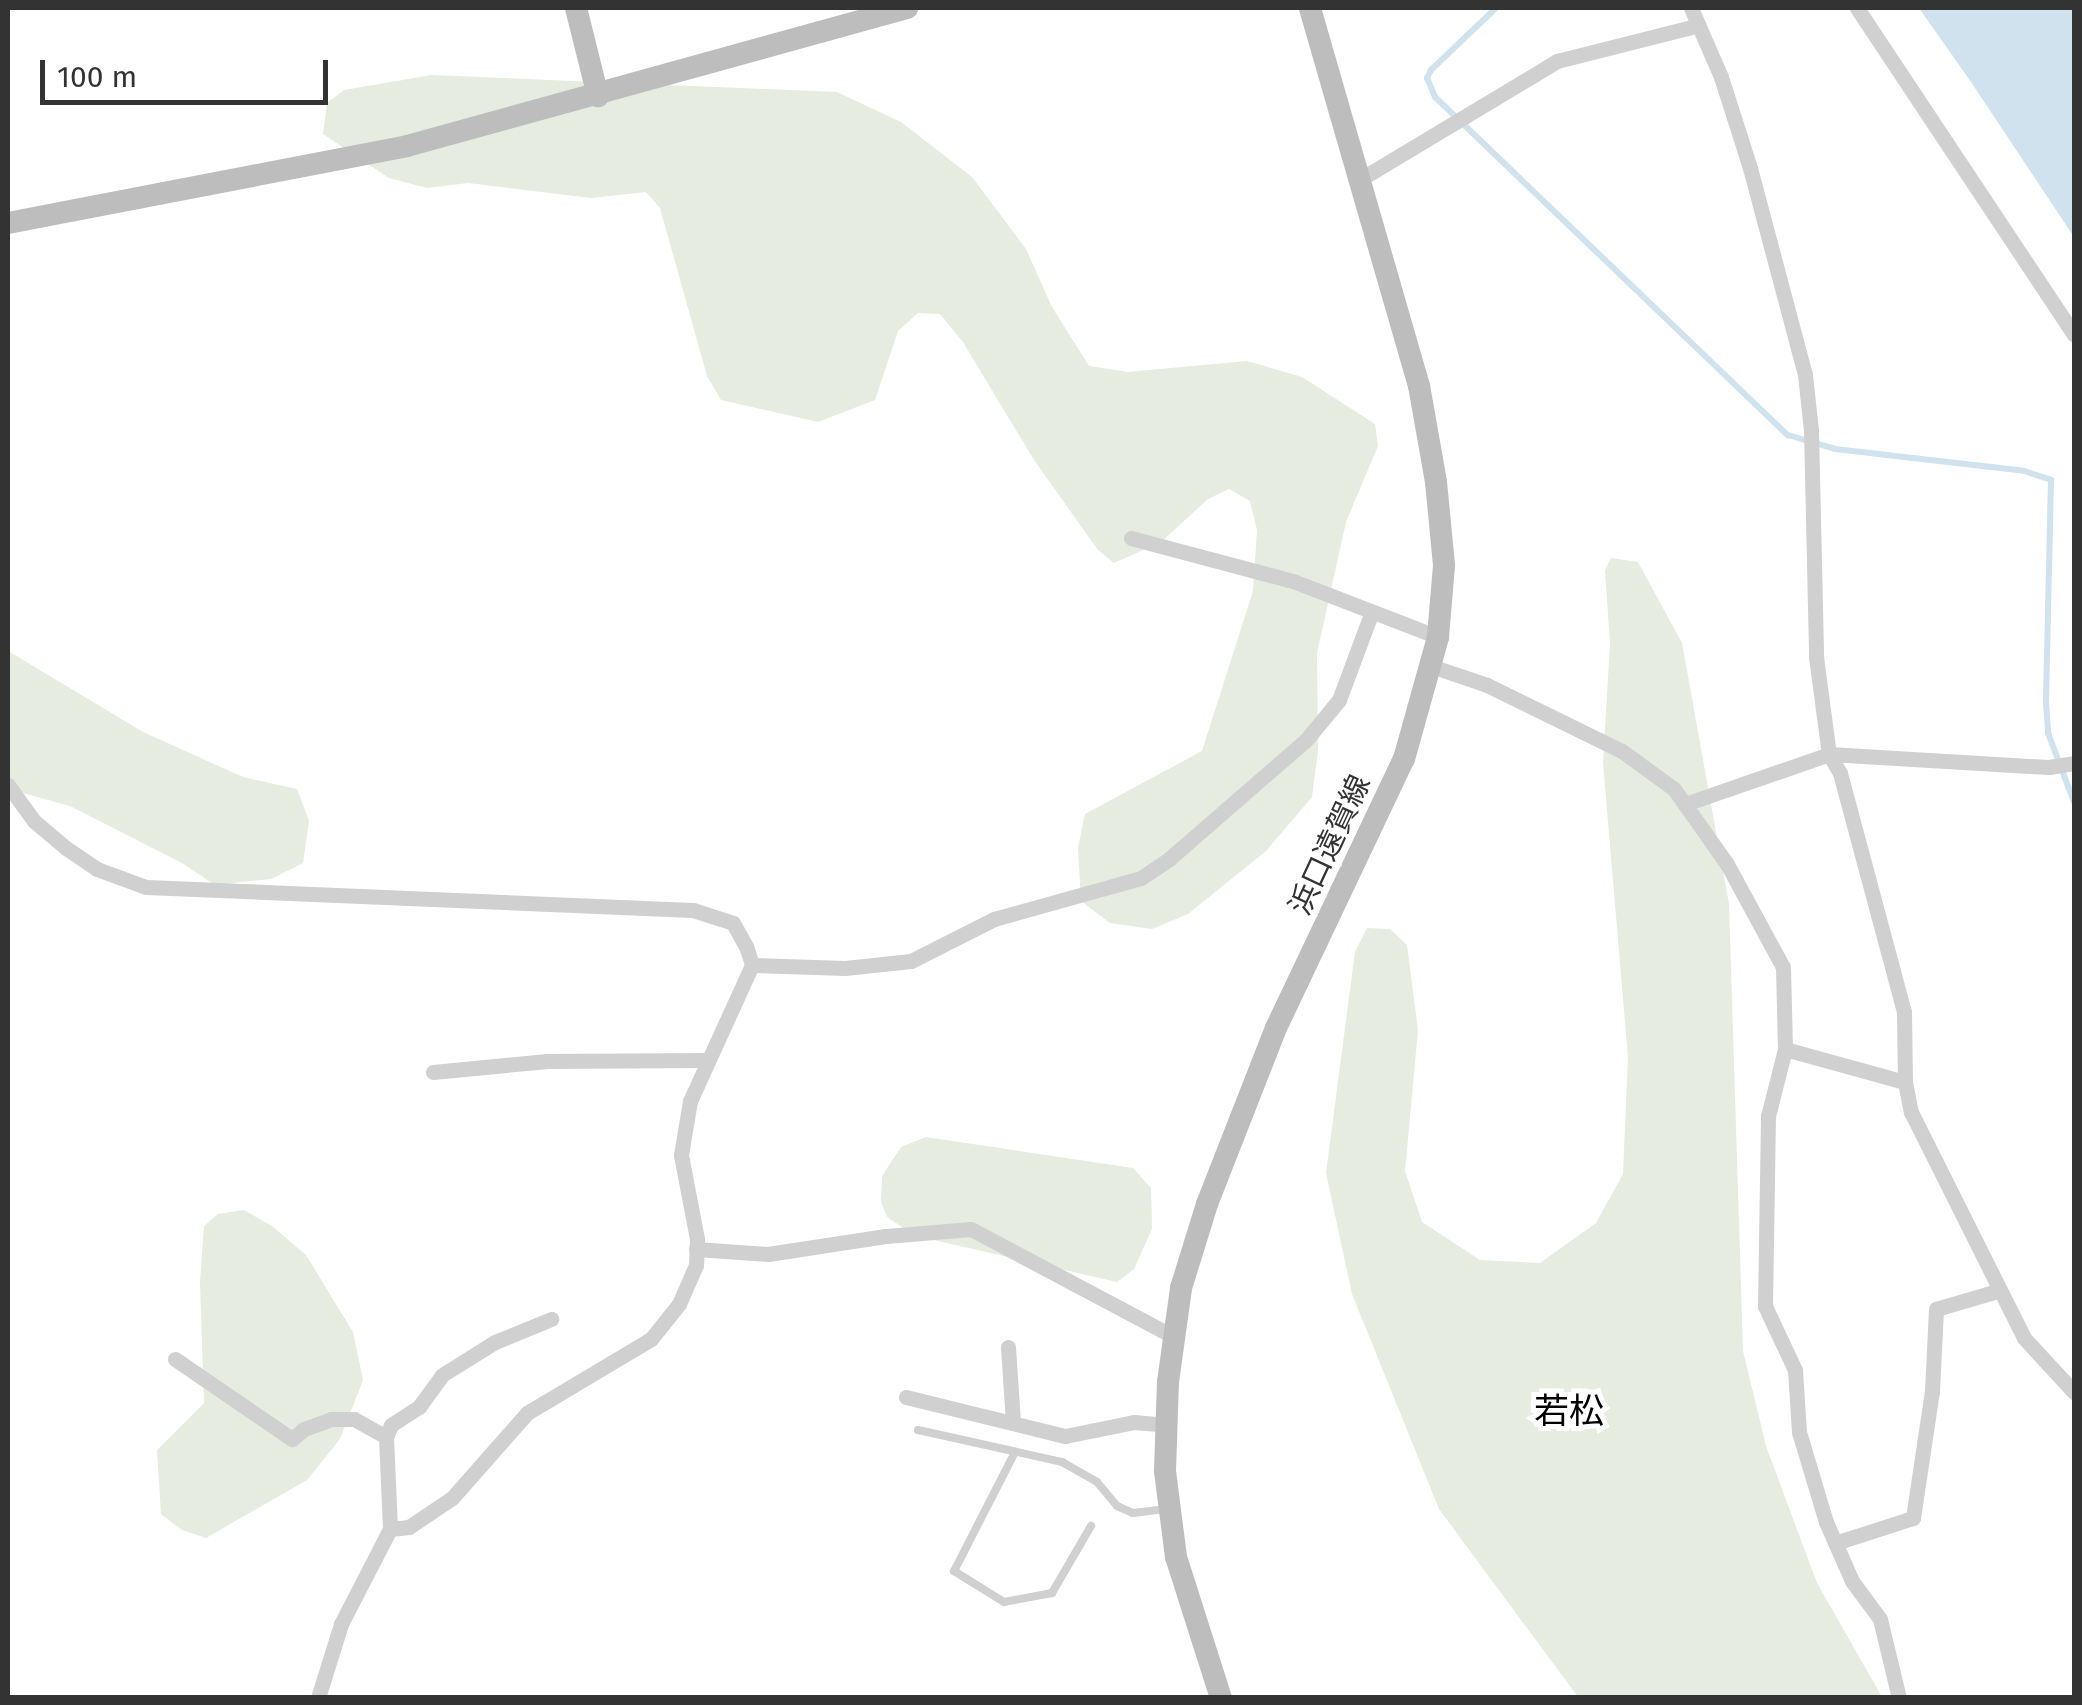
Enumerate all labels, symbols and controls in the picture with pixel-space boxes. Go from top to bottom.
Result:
scale bar [45,40,332,102]
text: 100 m [57,59,137,95]
street label: 浜口遠賀線 [1282,769,1378,921]
district label: 若松 [1534,1390,1604,1432]

